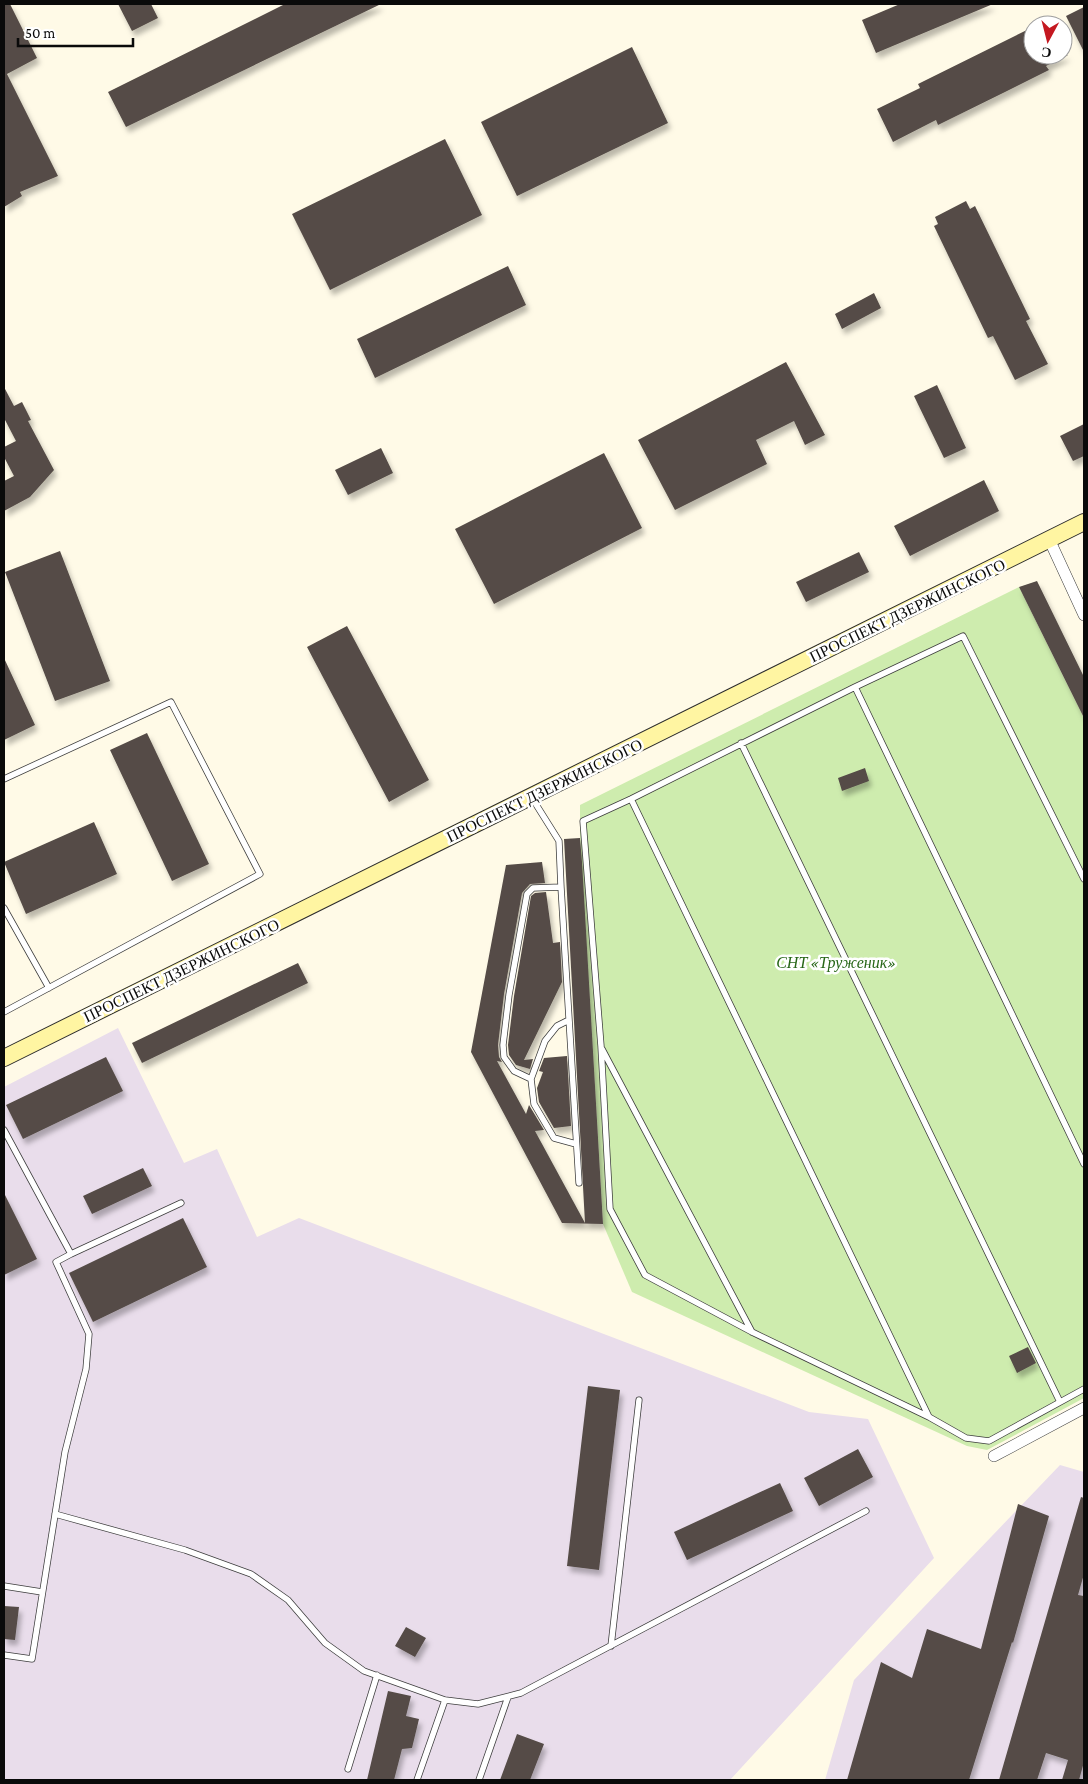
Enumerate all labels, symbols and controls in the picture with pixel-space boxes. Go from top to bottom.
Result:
scale bar [18,15,132,47]
north arrow [1023,15,1073,65]
text: 50 m [25,25,55,41]
text: С [1040,44,1052,61]
street label: ПРОСПЕКТ ДЗЕРЖИНСКОГО [807,556,1008,666]
street label: ПРОСПЕКТ ДЗЕРЖИНСКОГО [444,736,645,846]
street label: ПРОСПЕКТ ДЗЕРЖИНСКОГО [81,916,282,1026]
park label: СНТ «Труженик» [776,954,896,972]

